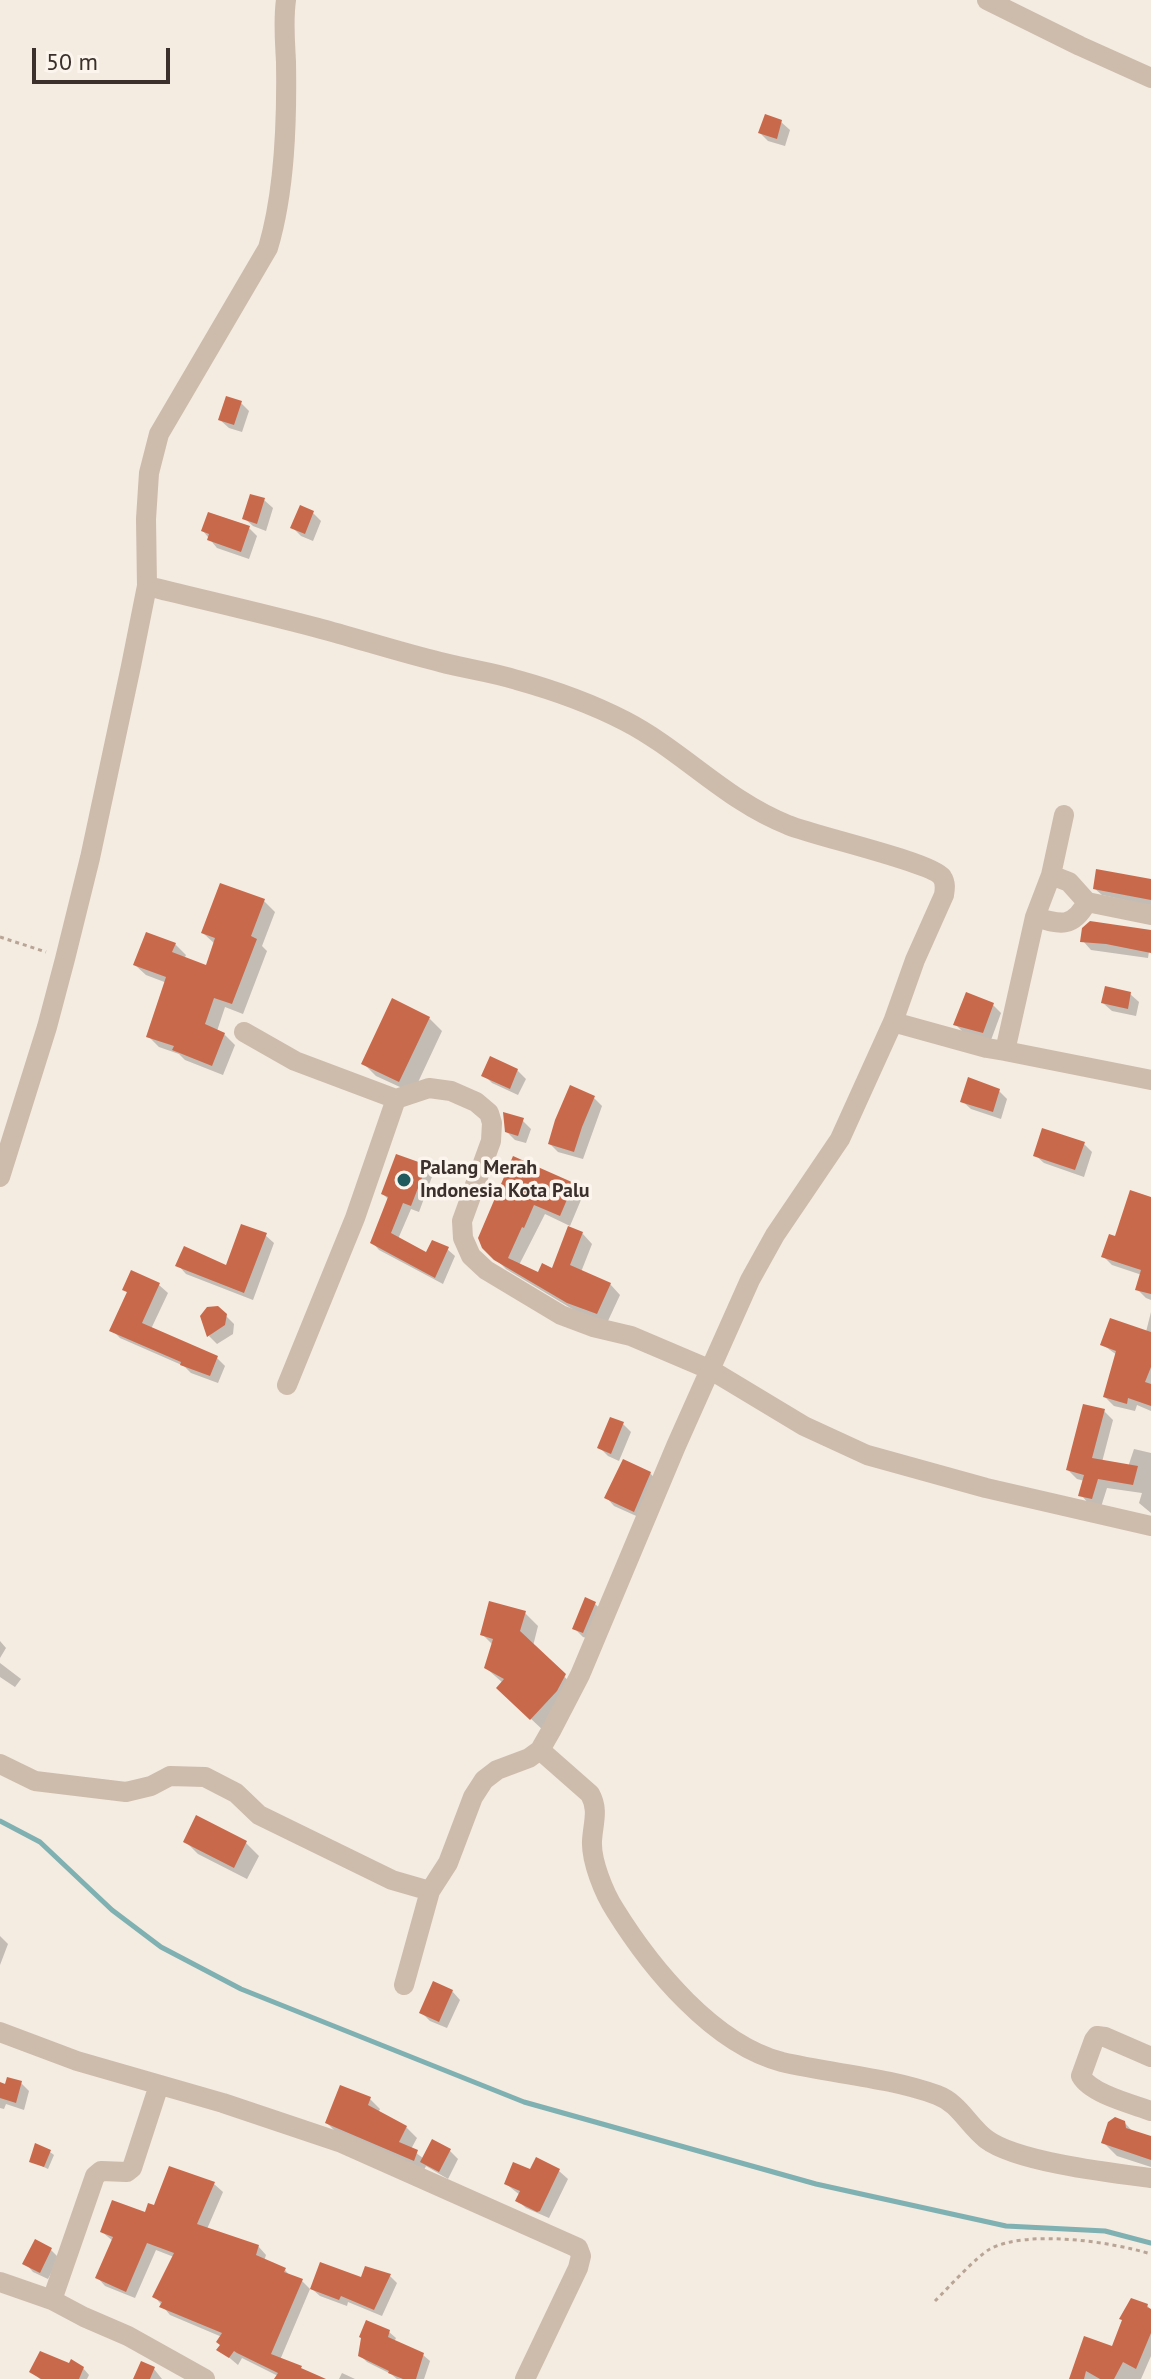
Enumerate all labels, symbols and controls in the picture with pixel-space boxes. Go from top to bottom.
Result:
scale bar [36,32,174,82]
text: 50 m [46,46,98,77]
place label: Palang Merah Indonesia Kota Palu [420,1156,590,1203]
marker: Palang Merah Indonesia Kota Palu [395,1171,413,1189]

